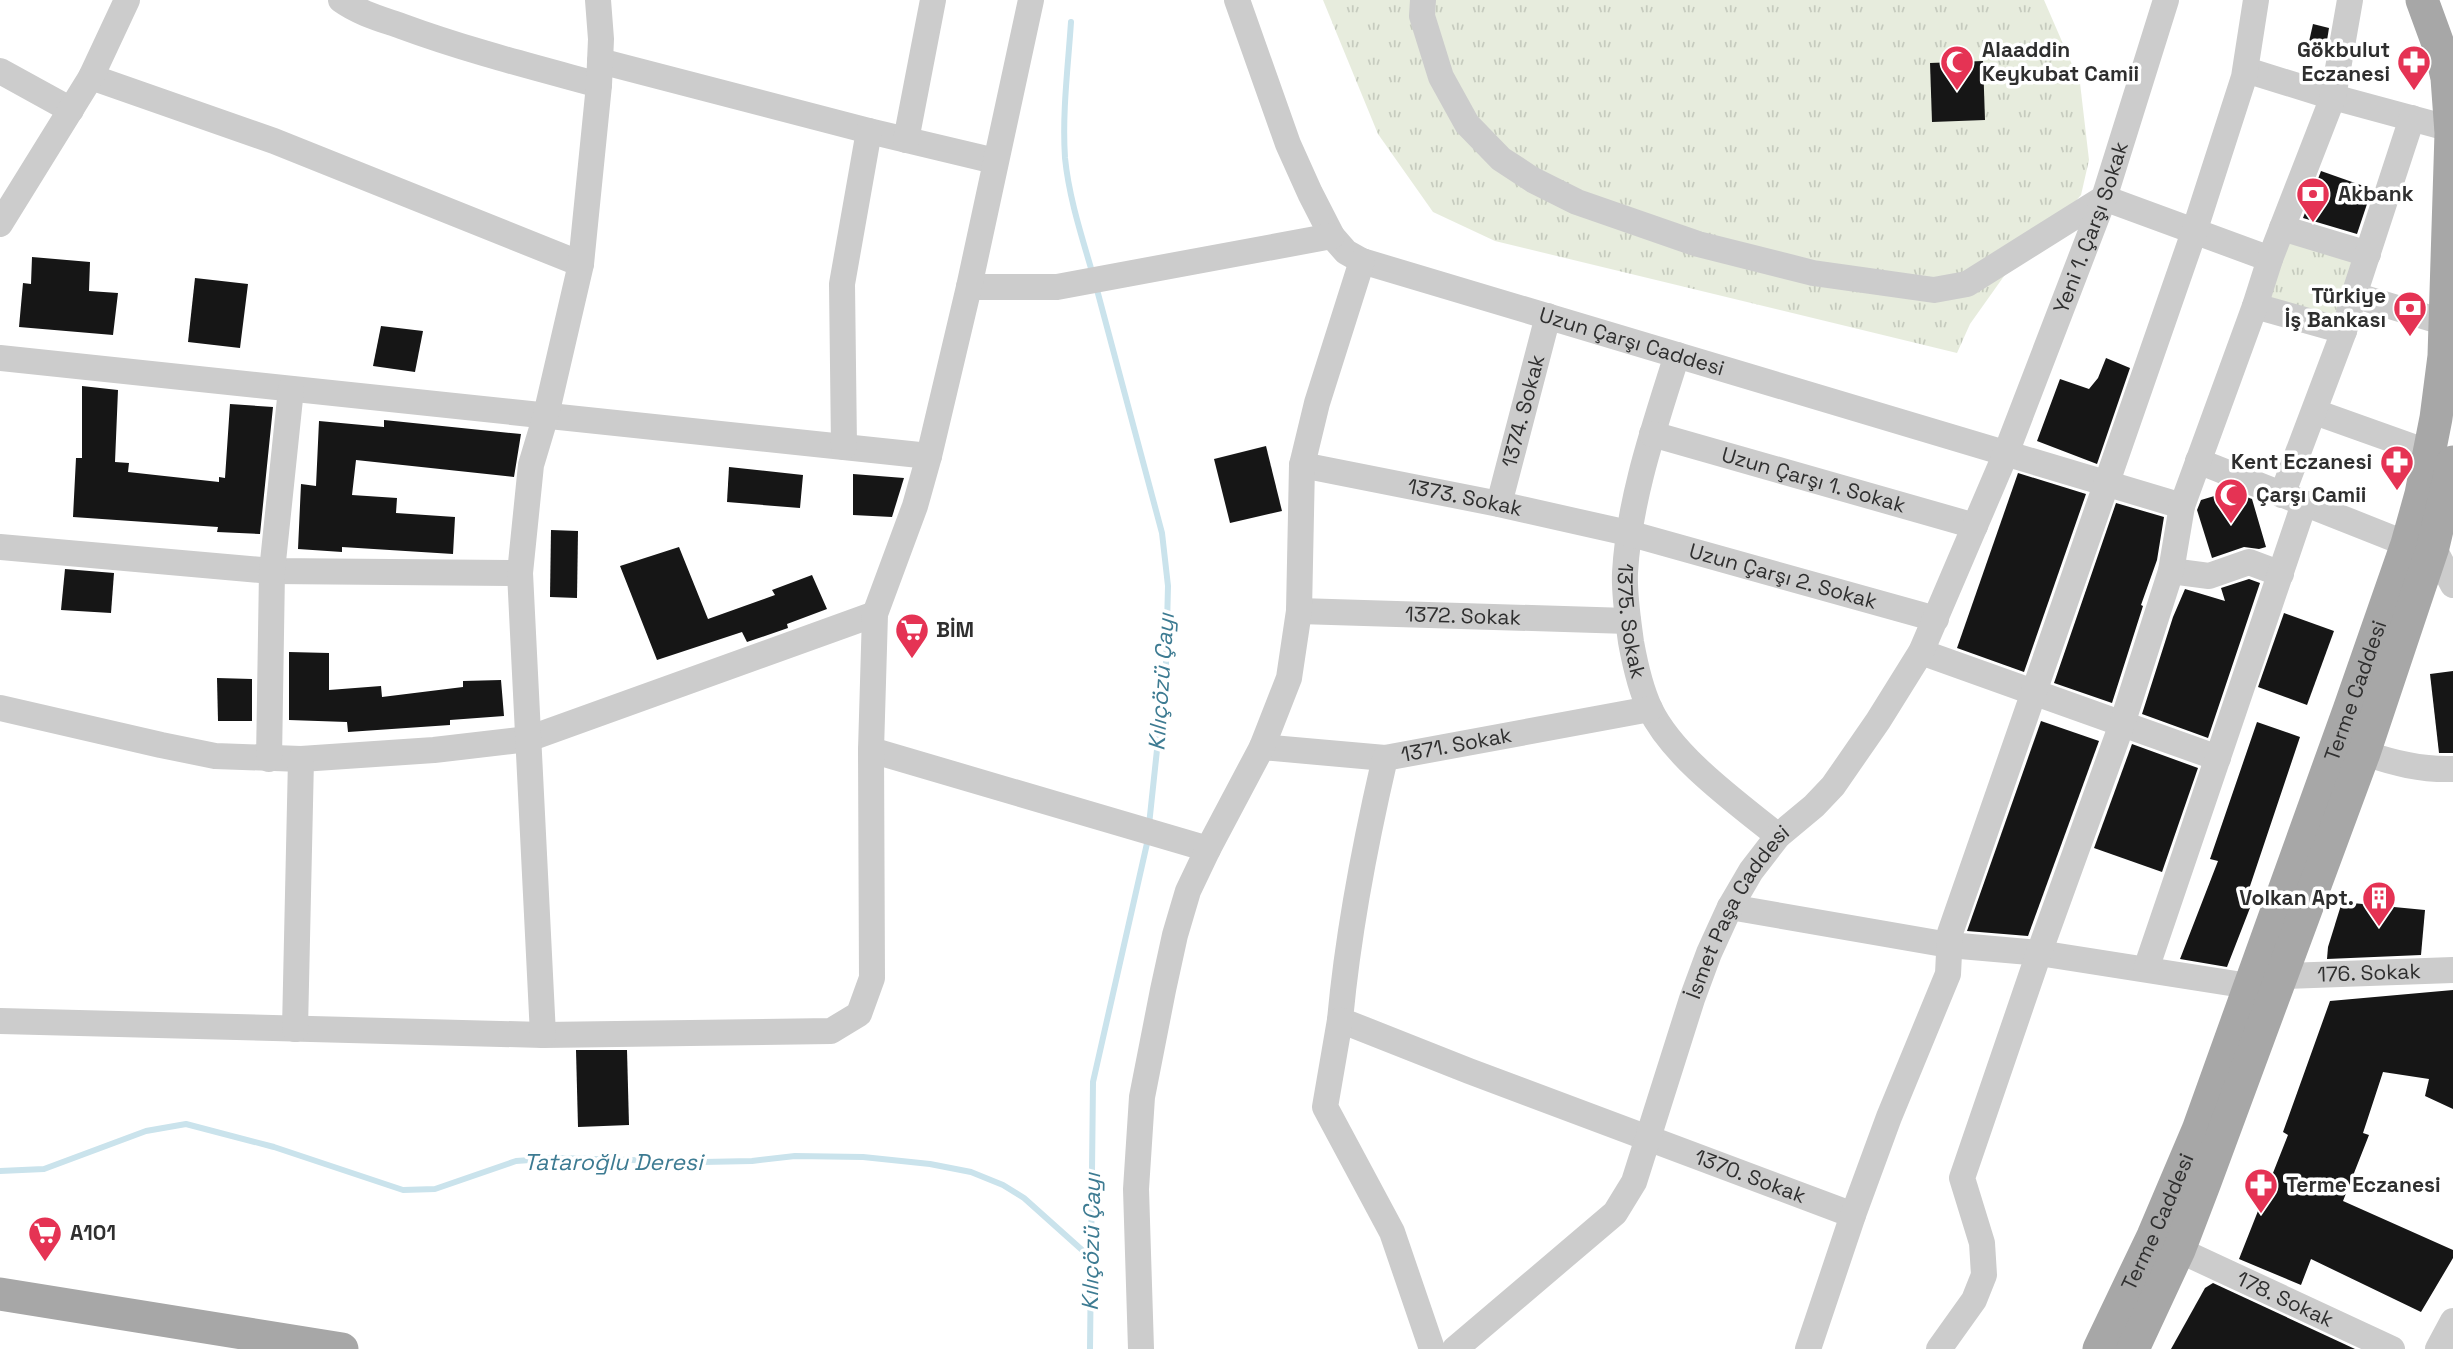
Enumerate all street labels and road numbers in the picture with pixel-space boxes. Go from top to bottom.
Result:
street label: Yeni 1. Çarşı Sokak [2047,138,2134,317]
street label: Uzun Çarşı Caddesi [1536,301,1728,382]
street label: 1374. Sokak [1495,352,1550,470]
street label: Uzun Çarşı 1. Sokak [1719,441,1909,519]
street label: 1373. Sokak [1405,472,1525,522]
street label: Uzun Çarşı 2. Sokak [1686,537,1880,615]
street label: 1375. Sokak [1612,562,1652,681]
street label: 1372. Sokak [1404,600,1521,631]
street label: Terme Caddesi [2318,617,2392,765]
street label: 1371. Sokak [1399,721,1514,768]
street label: İsmet Paşa Caddesi [1679,818,1795,1003]
street label: 176. Sokak [2317,957,2421,988]
street label: 1370. Sokak [1691,1143,1810,1209]
street label: Terme Caddesi [2115,1149,2200,1295]
street label: 178. Sokak [2232,1265,2338,1333]

